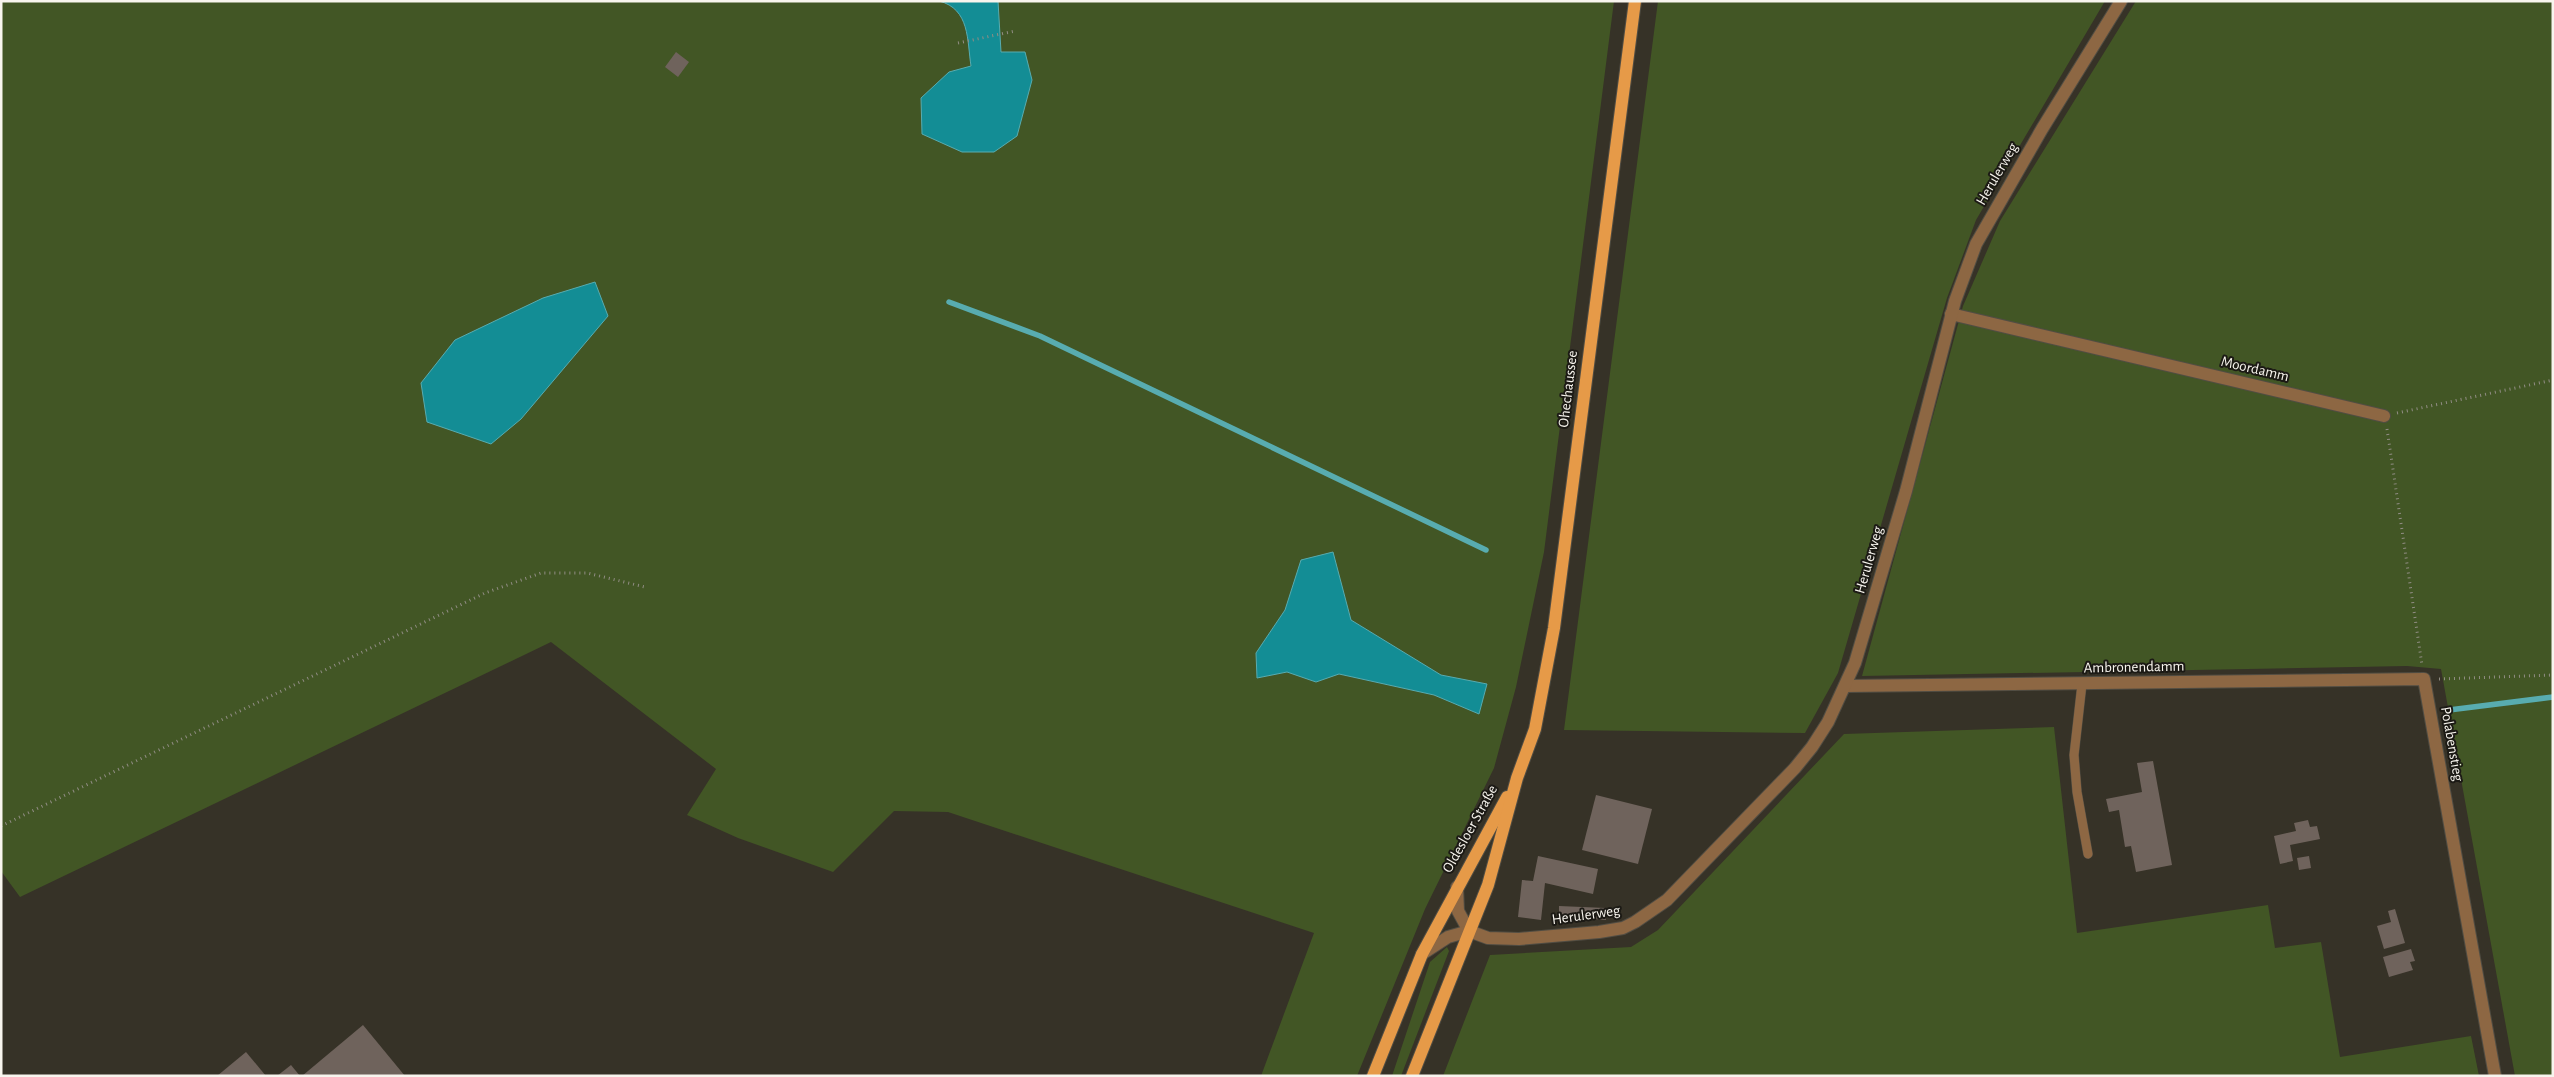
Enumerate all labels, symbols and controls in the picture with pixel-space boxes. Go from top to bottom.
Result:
street label: Herulerweg [1973,140,2021,208]
street label: Ohechaussee [1556,350,1580,428]
street label: Moordamm [2220,354,2290,384]
street label: Herulerweg [1852,524,1886,595]
street label: Ambronendamm [2083,659,2185,675]
street label: Polabenstieg [2438,705,2466,783]
street label: Oldesloer Straße [1440,783,1500,875]
street label: Herulerweg [1551,903,1622,927]

